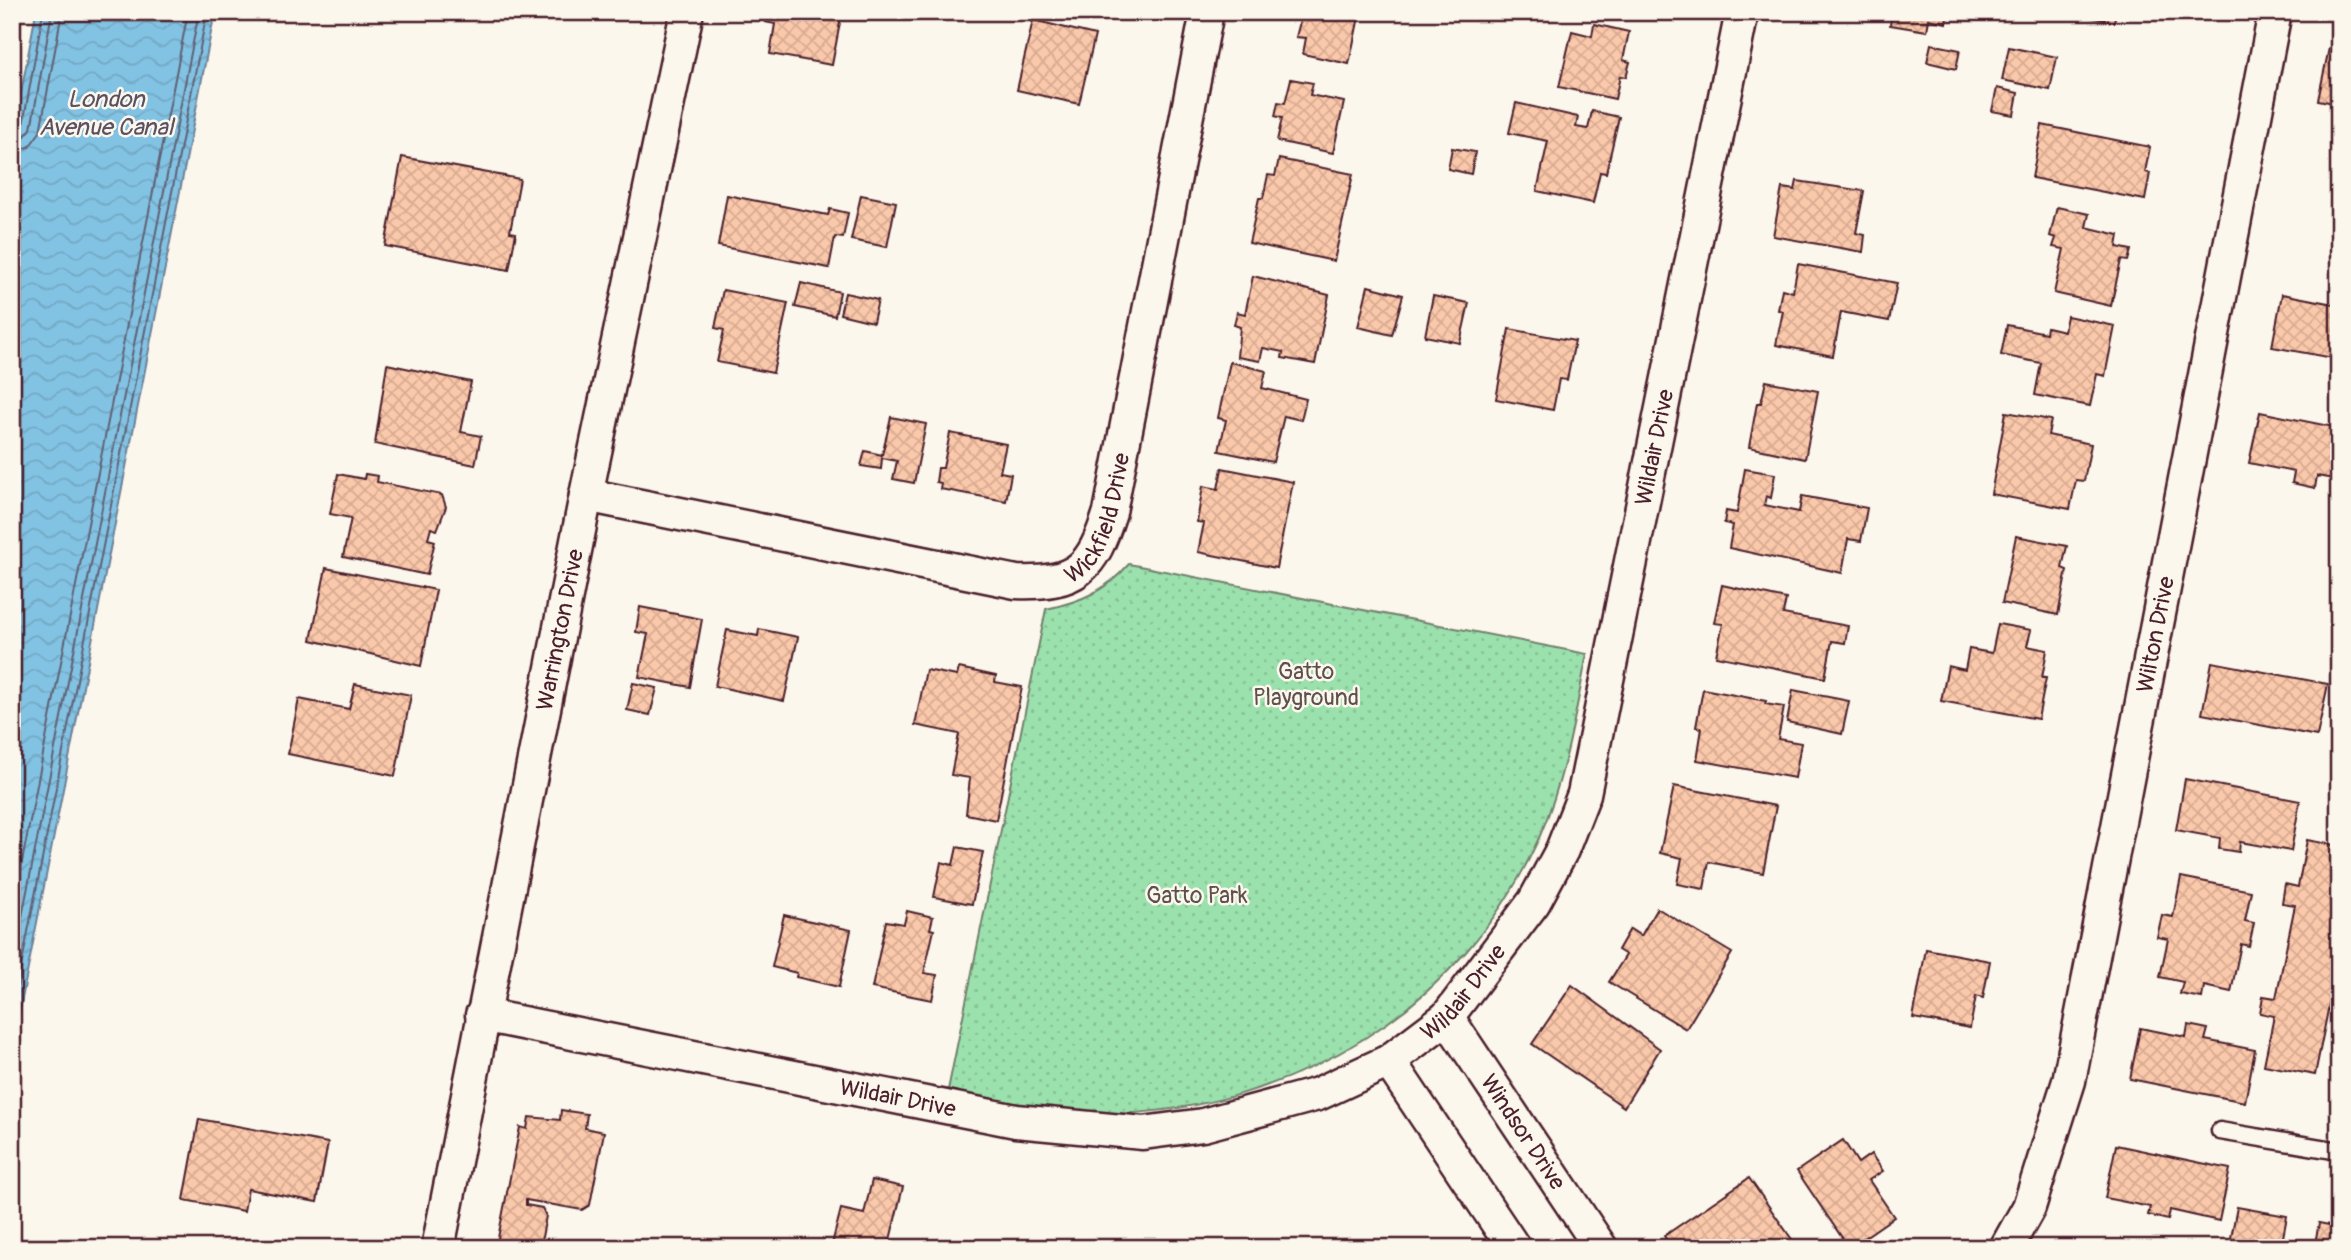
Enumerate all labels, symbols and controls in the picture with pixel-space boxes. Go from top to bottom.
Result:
water label: London Avenue Canal [39,85,176,142]
street label: Wildair Drive [1628,386,1680,508]
street label: Wickfield Drive [1059,450,1136,589]
street label: Warrington Drive [529,546,590,713]
street label: Wilton Drive [2130,573,2181,695]
park label: Gatto Playground [1253,657,1359,712]
park label: Gatto Park [1146,881,1248,910]
street label: Wildair Drive [1415,937,1512,1046]
street label: Windsor Drive [1475,1069,1573,1196]
street label: Wildair Drive [837,1072,959,1123]

